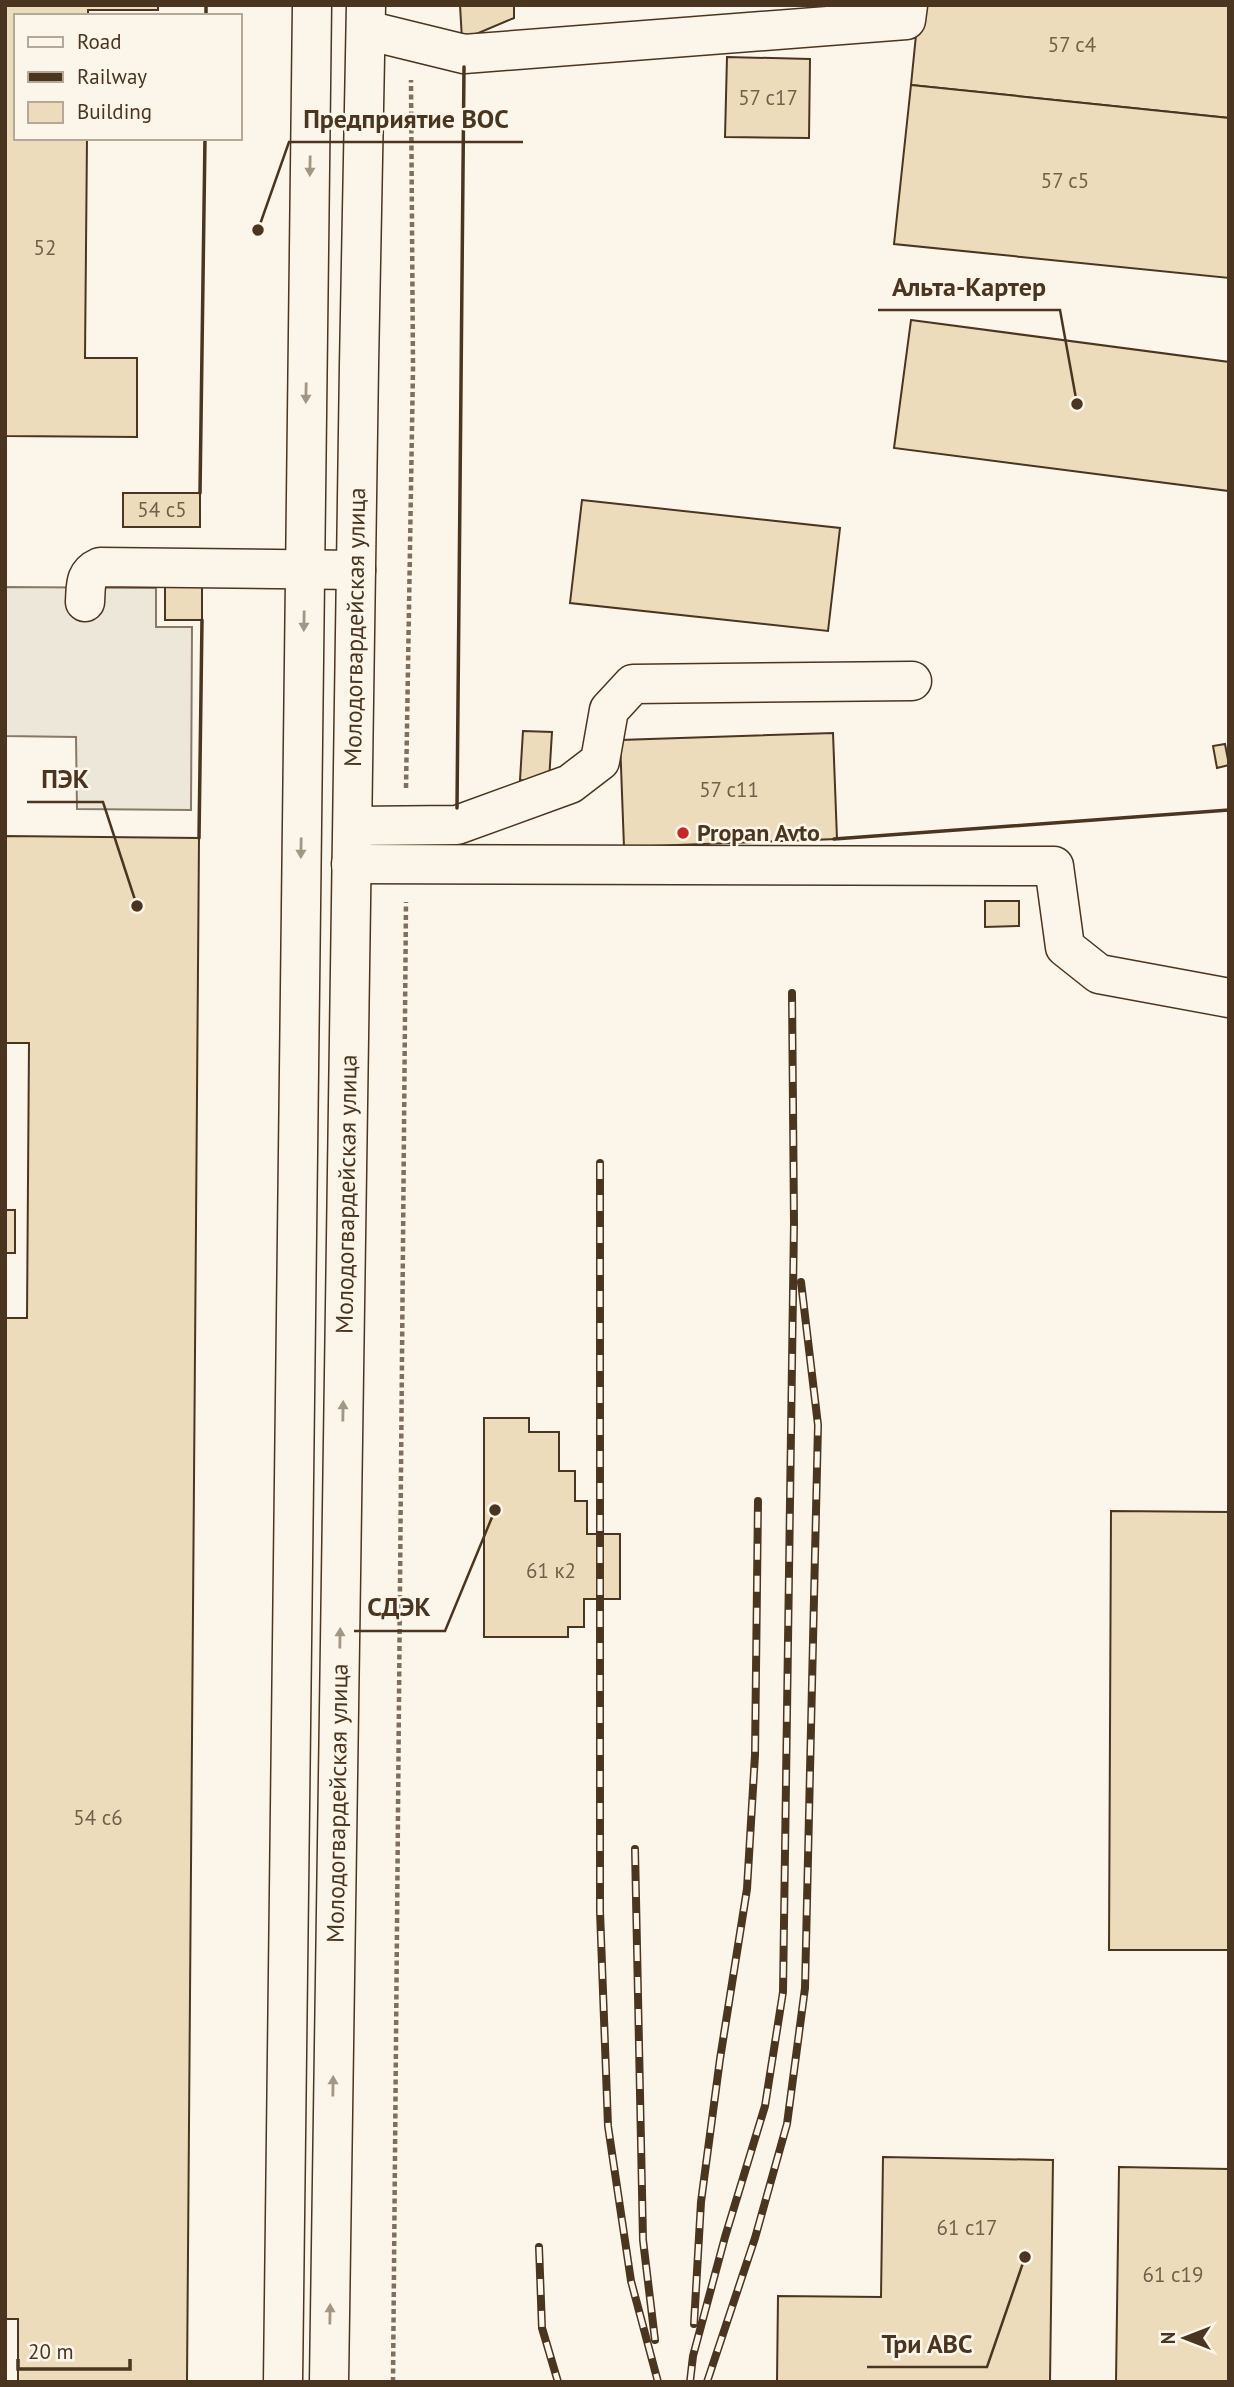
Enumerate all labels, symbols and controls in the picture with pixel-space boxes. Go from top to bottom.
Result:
legend [14,14,242,140]
text: Road [77,28,121,55]
house number: 57 с4 [1048,31,1096,58]
text: Railway [77,63,147,90]
house number: 57 с17 [738,84,798,111]
callout: Предприятие ВОС [289,95,523,142]
text: Building [77,98,152,125]
text: Предприятие ВОС [303,102,509,135]
one-way arrow [304,155,316,177]
house number: 57 с5 [1041,167,1089,194]
house number: 52 [34,234,56,261]
callout: Альта-Картер [878,263,1060,310]
text: Альта-Картер [892,270,1046,303]
one-way arrow [301,382,312,404]
street label: Молодогвардейская улица [337,487,372,767]
house number: 54 с5 [137,496,187,523]
one-way arrow [298,610,310,632]
callout: ПЭК [27,755,103,802]
text: ПЭК [41,762,89,795]
house number: 57 с11 [699,776,759,803]
place label: Propan Avto [697,817,820,848]
marker: Propan Avto [675,825,691,841]
one-way arrow [295,837,307,859]
street label: Молодогвардейская улица [329,1054,364,1334]
one-way arrow [338,1399,349,1421]
house number: 61 к2 [526,1557,576,1584]
callout: СДЭК [354,1584,445,1631]
text: СДЭК [367,1590,431,1623]
one-way arrow [334,1627,346,1649]
street label: Молодогвардейская улица [320,1663,355,1943]
house number: 54 с6 [73,1804,123,1831]
one-way arrow [328,2075,339,2097]
house number: 61 с17 [937,2214,997,2241]
house number: 61 с19 [1143,2261,1203,2288]
one-way arrow [324,2302,336,2324]
north arrow [1150,2303,1220,2373]
callout: Три АВС [867,2320,987,2367]
text: Три АВС [881,2327,973,2360]
scale bar [18,2328,130,2372]
text: N [1156,2332,1180,2344]
text: 20 m [28,2338,74,2365]

